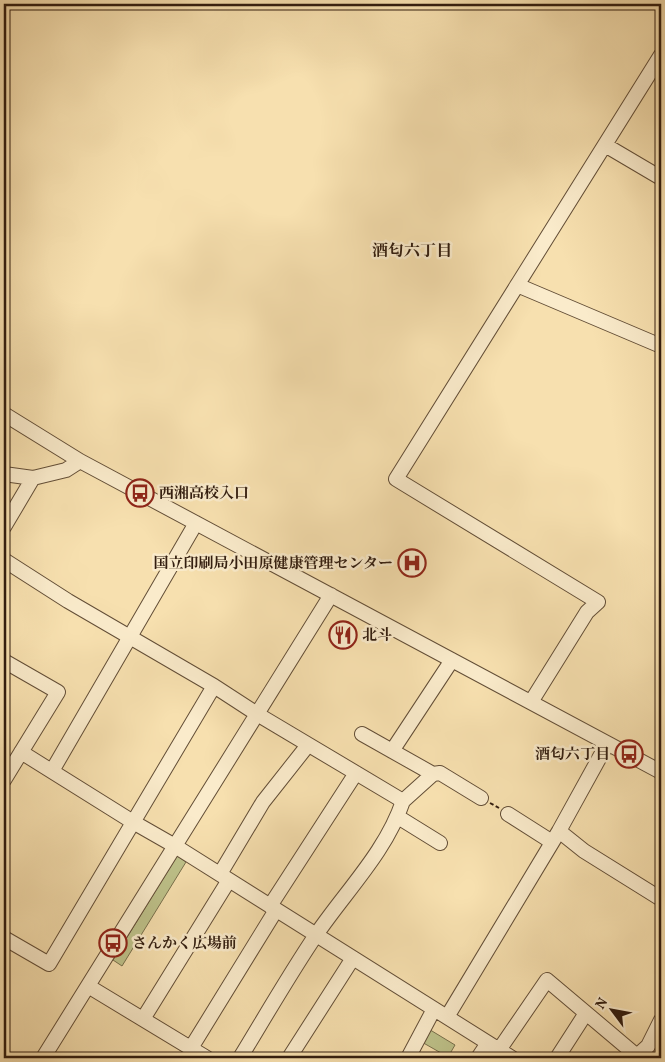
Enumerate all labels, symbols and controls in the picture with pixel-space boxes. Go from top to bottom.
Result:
district label: 酒匂六丁目 [372,241,452,263]
bus stop icon: 西湘高校入口 [125,478,155,508]
place label: 西湘高校入口 [159,484,249,505]
hospital icon: 国立印刷局小田原健康管理センター [397,548,427,578]
place label: 国立印刷局小田原健康管理センター [154,554,393,575]
restaurant icon: 北斗 [328,620,358,650]
place label: 北斗 [362,626,392,647]
bus stop icon: 酒匂六丁目 [614,739,644,769]
place label: 酒匂六丁目 [535,745,610,766]
bus stop icon: さんかく広場前 [98,928,128,958]
place label: さんかく広場前 [132,934,237,955]
north arrow [588,984,638,1034]
text: N [591,995,613,1013]

